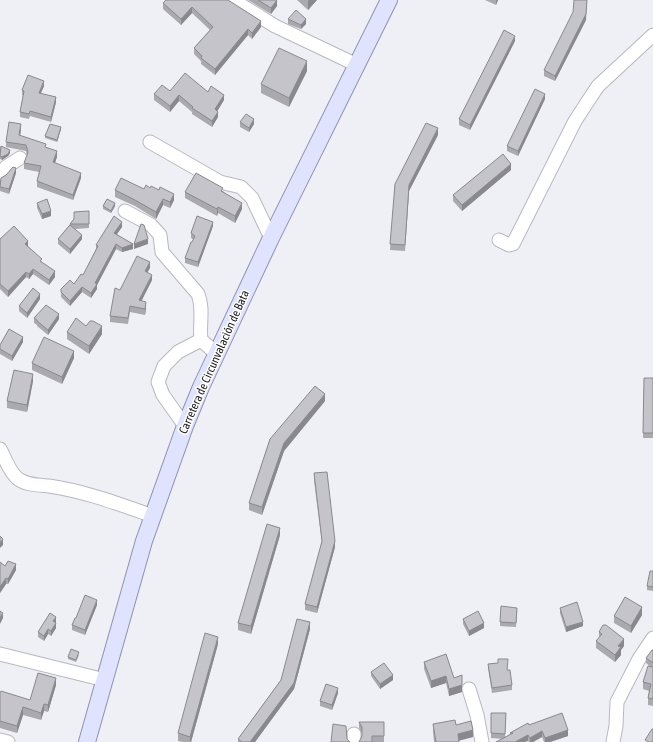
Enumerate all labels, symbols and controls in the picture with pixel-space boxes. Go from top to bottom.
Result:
street label: Carretera de Circunvalación de Bata [176,288,252,436]

